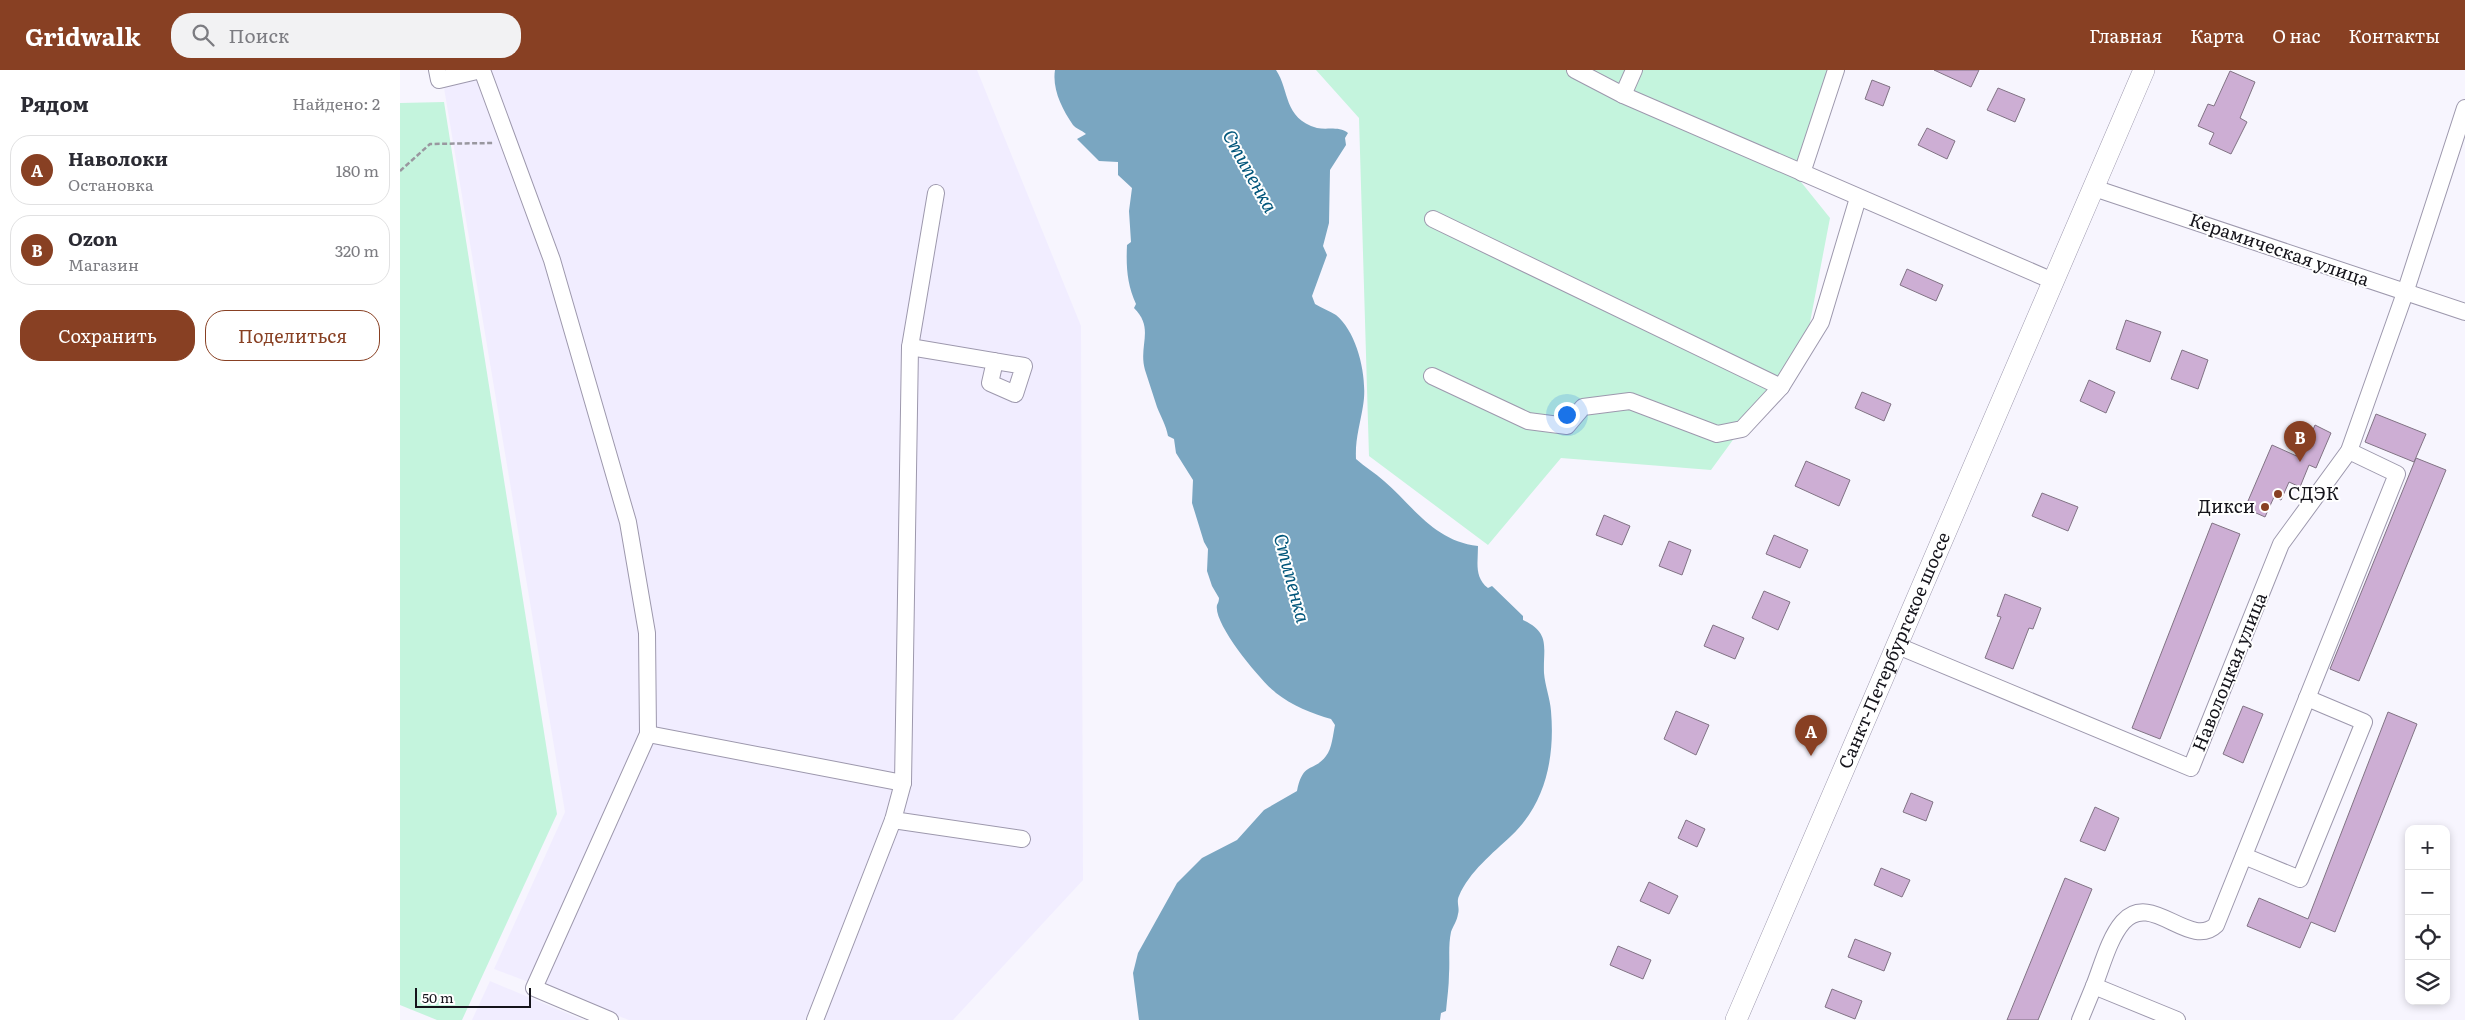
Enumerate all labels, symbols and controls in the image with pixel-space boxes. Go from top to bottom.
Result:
search box [171,13,521,58]
text: Gridwalk [25,18,141,53]
icon: search [189,21,217,49]
text: Поиск [229,21,289,49]
text: Главная [2089,22,2162,49]
text: Карта [2190,22,2244,49]
text: О нас [2272,22,2320,49]
text: Контакты [2348,22,2440,49]
text: Рядом [20,87,89,118]
text: Найдено: 2 [292,91,380,115]
water label: Стипенка [1216,124,1285,217]
text: Наволоки [68,144,168,172]
text: A [31,158,43,182]
text: 180 m [336,158,379,182]
text: Остановка [68,172,154,196]
street label: Керамическая улица [2186,205,2373,292]
text: Ozon [68,224,118,252]
text: B [31,238,43,262]
text: 320 m [335,238,379,262]
text: Магазин [68,252,139,276]
button: Сохранить [20,310,195,361]
button: Поделиться [205,310,380,361]
your location [1554,402,1580,428]
pin: B [2284,421,2316,462]
place label: СДЭК [2288,479,2339,506]
marker: СДЭК [2272,488,2284,500]
place label: Дикси [2198,492,2255,519]
marker: Дикси [2259,501,2271,513]
street label: Санкт-Петербургское шоссе [1830,527,1956,773]
water label: Стипенка [1268,530,1318,626]
street label: Наволоцкая улица [2184,588,2273,755]
pin: A [1795,715,1827,756]
map controls [2405,825,2450,1005]
button: + [2405,825,2450,870]
button: − [2405,870,2450,915]
button: locate [2405,915,2450,960]
button: layers [2405,960,2450,1005]
scale bar [415,985,531,1008]
text: 50 m [422,987,454,1007]

